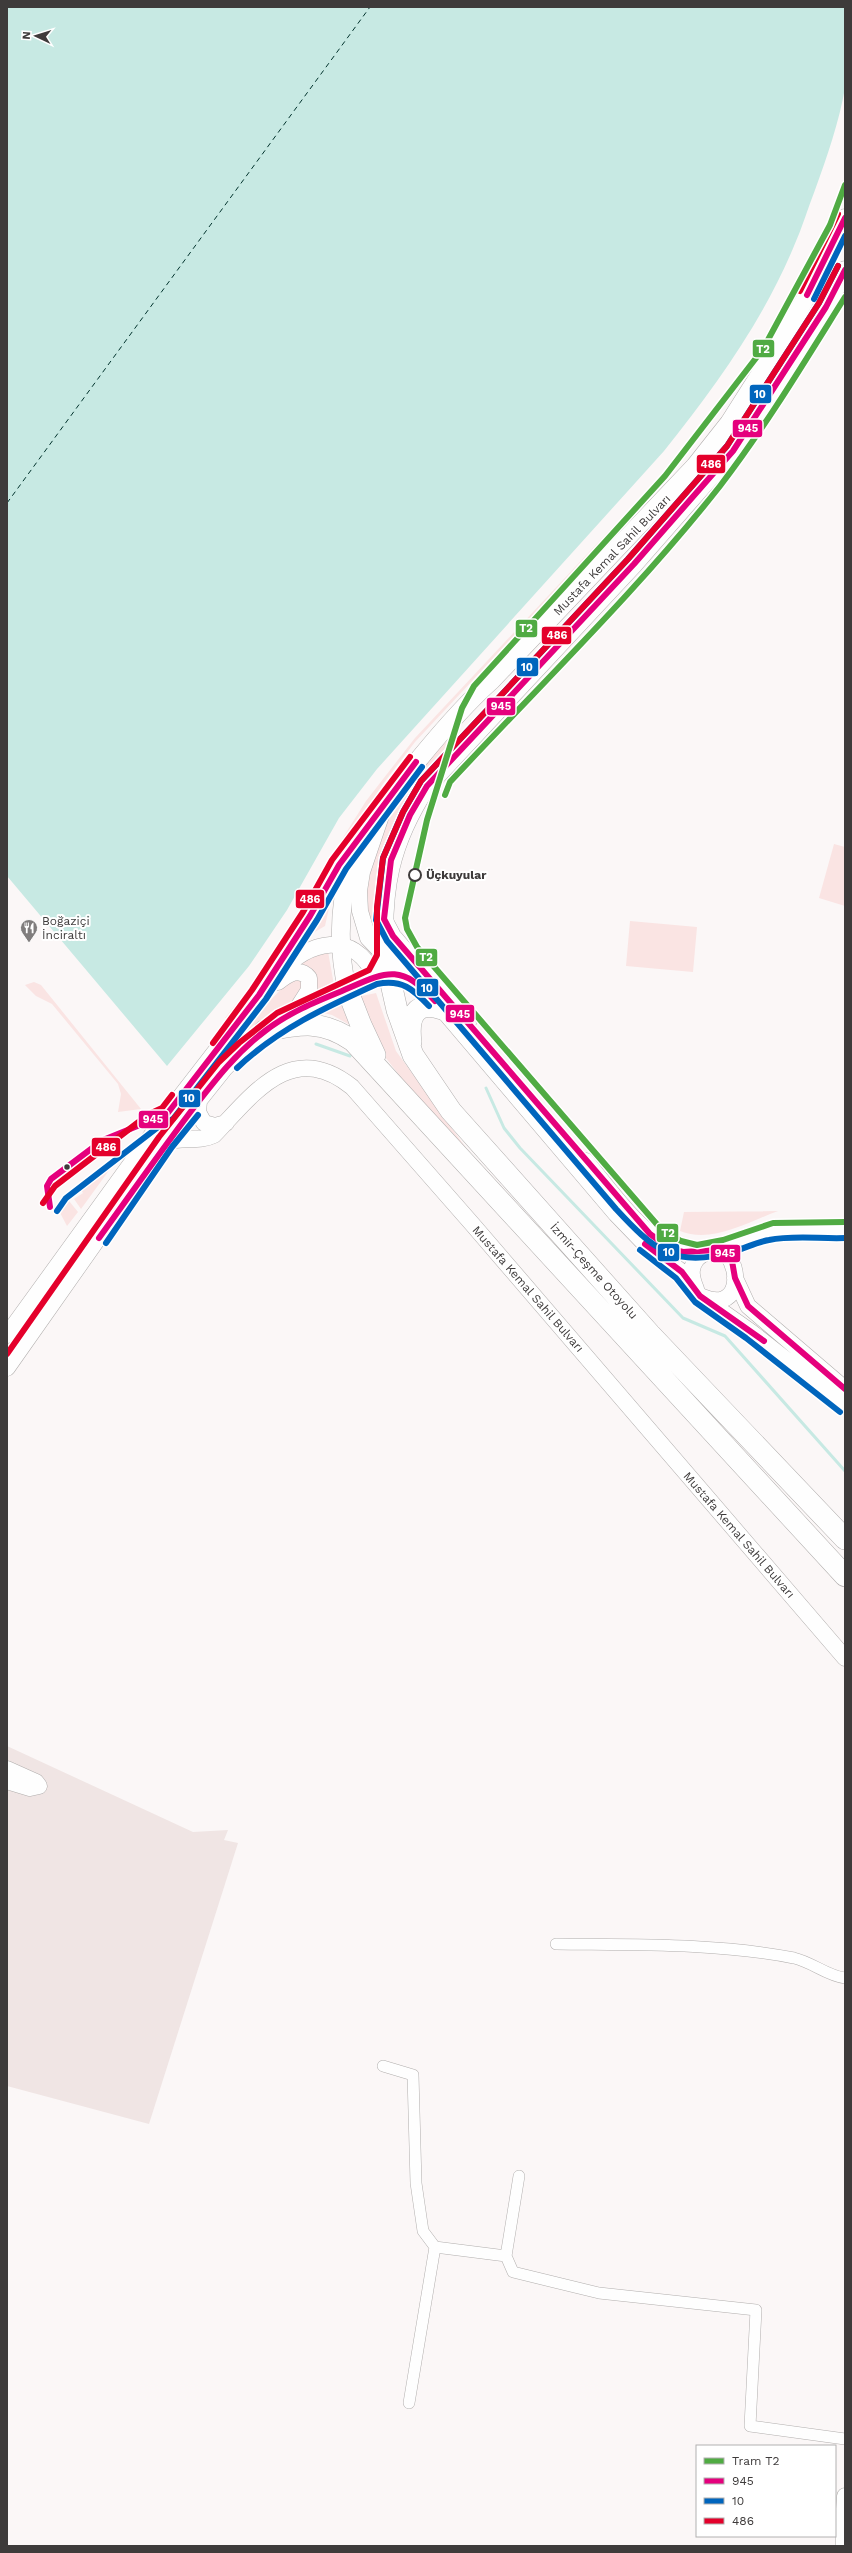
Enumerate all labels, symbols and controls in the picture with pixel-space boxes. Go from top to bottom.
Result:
north arrow [16,16,56,56]
text: N [20,31,33,40]
line badge: T2 [752,339,775,358]
text: T2 [756,343,770,356]
line badge: 10 [749,384,772,404]
text: 10 [754,388,766,401]
line badge: 945 [732,419,763,438]
text: 945 [738,422,758,435]
line badge: 486 [696,454,726,474]
text: 486 [701,458,722,471]
street label: Mustafa Kemal Sahil Bulvarı [551,492,673,618]
line badge: T2 [515,619,538,638]
text: T2 [519,622,533,635]
line badge: 486 [541,626,572,645]
text: 486 [547,629,568,642]
line badge: 10 [516,657,539,677]
text: 10 [521,661,533,674]
line badge: 945 [486,697,516,716]
text: 945 [491,700,511,713]
marker: Üçkuyular [408,868,422,882]
place label: Üçkuyular [426,868,487,882]
line badge: 486 [295,889,325,909]
text: 486 [300,893,321,906]
place label: Boğaziçi İnciraltı [42,914,90,942]
restaurant icon: Boğaziçi İnciraltı [19,918,39,943]
line badge: T2 [415,948,438,967]
text: T2 [419,951,433,964]
line badge: 10 [416,978,439,997]
text: 10 [421,982,433,995]
line badge: 945 [445,1004,475,1023]
text: 945 [450,1008,470,1021]
line badge: 10 [178,1089,201,1108]
text: 10 [183,1092,195,1105]
line badge: 945 [138,1110,169,1129]
text: 945 [143,1113,163,1126]
line badge: 486 [91,1137,121,1157]
text: 486 [96,1141,117,1154]
unlabelled marker [62,1162,72,1172]
street label: İzmir-Çeşme Otoyolu [547,1220,641,1322]
street label: Mustafa Kemal Sahil Bulvarı [469,1223,587,1355]
line badge: T2 [656,1223,679,1243]
text: T2 [661,1227,675,1240]
line badge: 10 [657,1243,680,1262]
line badge: 945 [710,1244,741,1263]
text: 10 [663,1246,675,1259]
text: 945 [715,1247,735,1260]
street label: Mustafa Kemal Sahil Bulvarı [680,1469,798,1601]
legend [696,2445,836,2537]
text: Tram T2 [732,2454,779,2468]
text: 945 [732,2474,754,2488]
text: 10 [732,2494,744,2508]
text: 486 [732,2514,754,2528]

